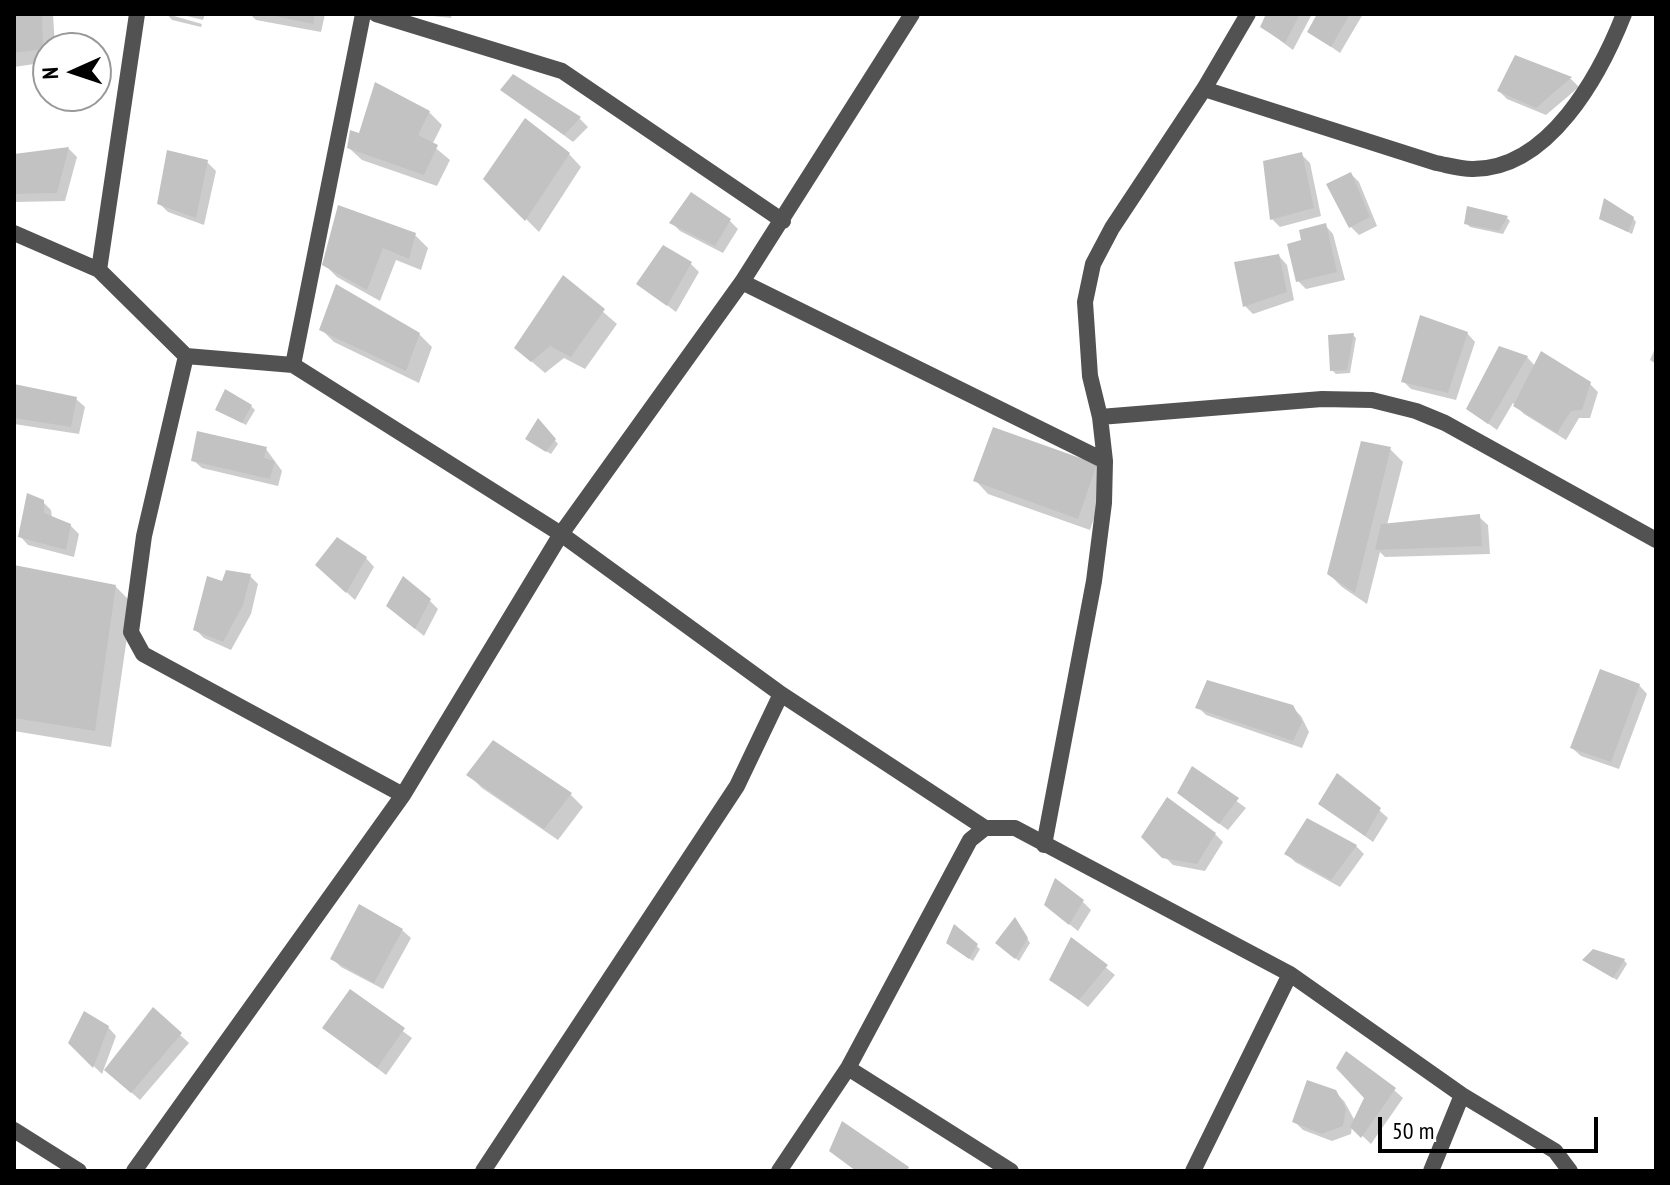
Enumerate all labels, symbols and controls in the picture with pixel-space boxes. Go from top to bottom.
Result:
north arrow [32,32,112,112]
text: N [36,66,64,80]
scale bar [1382,1101,1602,1151]
text: 50 m [1392,1115,1434,1146]

